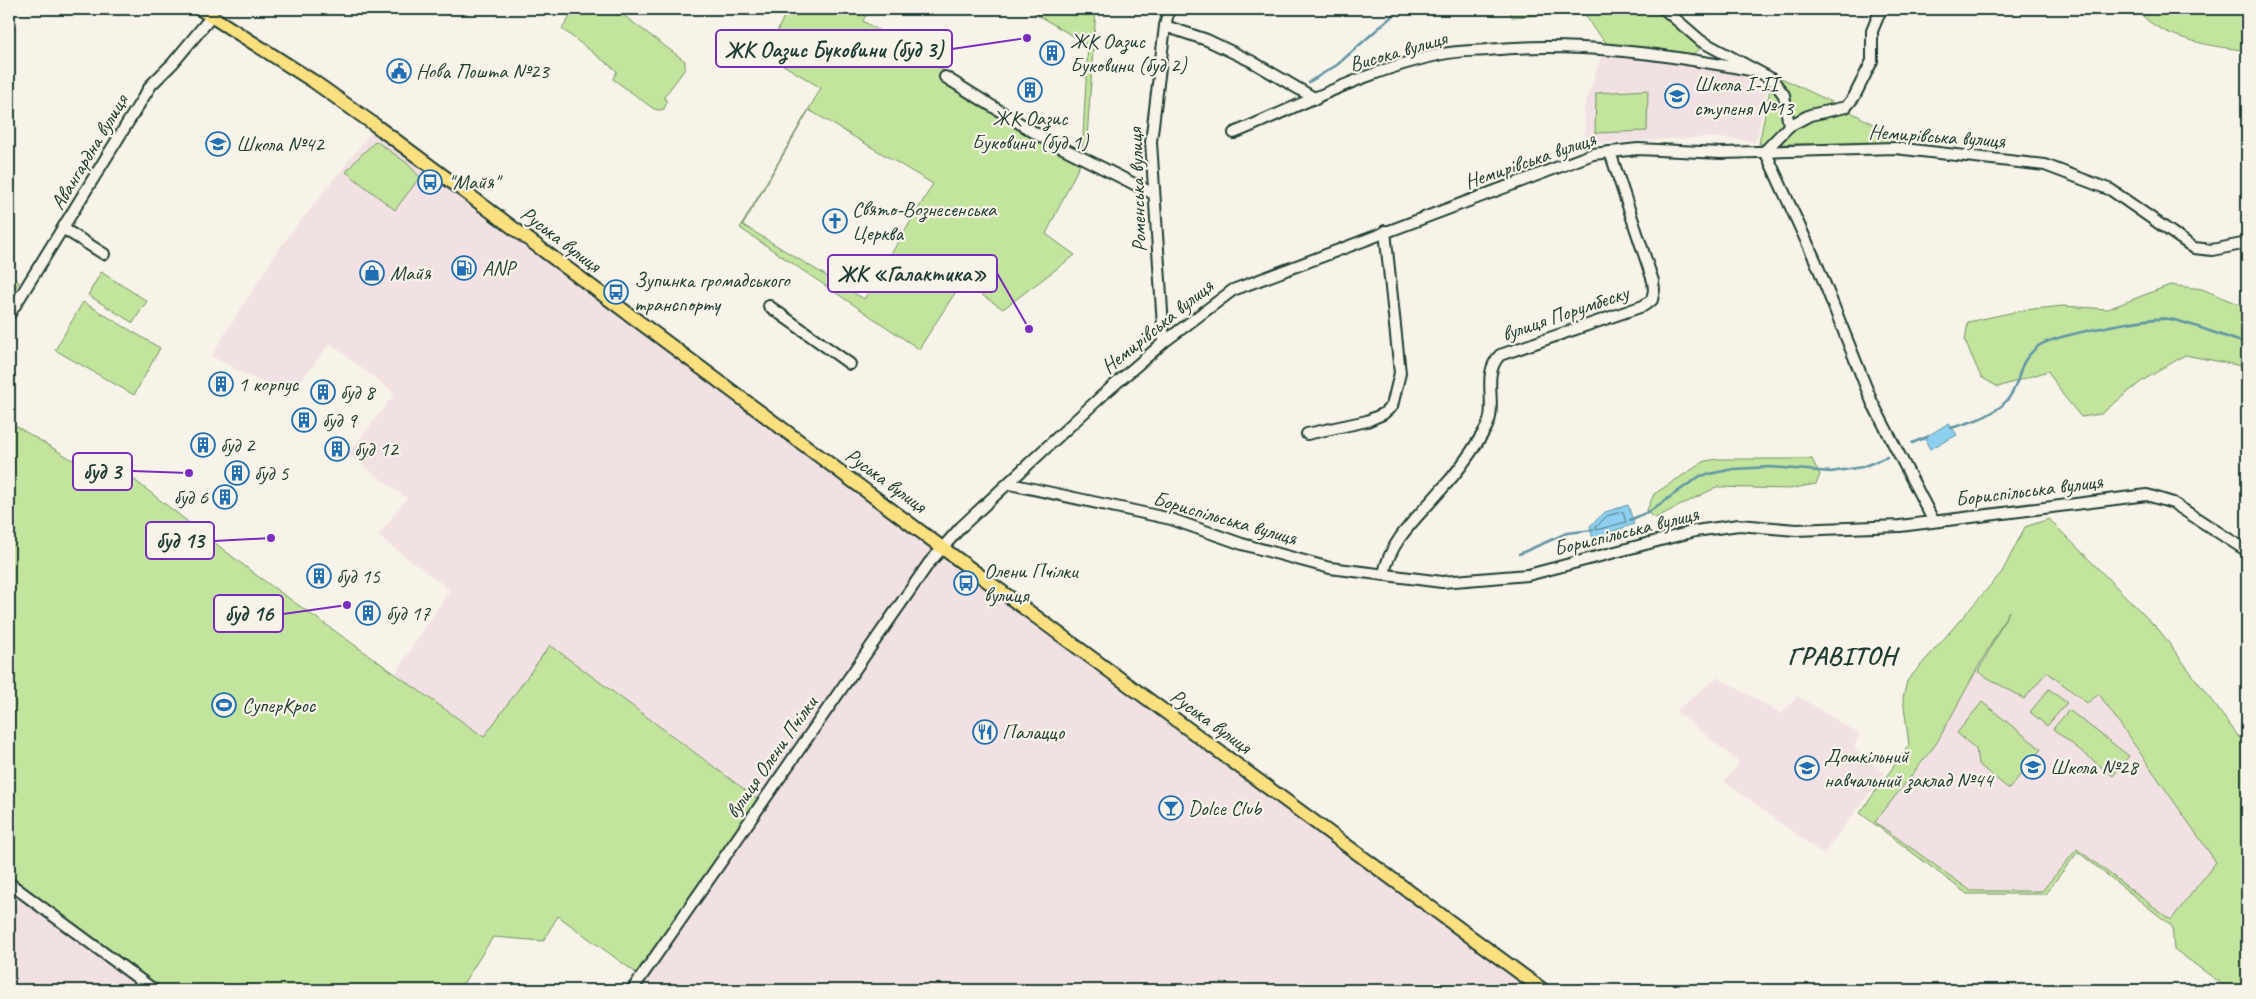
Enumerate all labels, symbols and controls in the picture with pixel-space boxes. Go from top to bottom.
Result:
street label: Висока вулиця [1346,24,1451,77]
place label: ЖК Оазис Буковини (буд 2) [1070,28,1187,78]
callout: ЖК Оазис Буковини (буд 3) [716,30,952,67]
text: ЖК Оазис Буковини (буд 3) [725,36,945,65]
building icon: ЖК Оазис Буковини (буд 2) [1039,40,1065,66]
public building icon: Нова Пошта №23 [386,58,412,84]
place label: Нова Пошта №23 [416,58,550,84]
place label: Школа I-II ступеня №13 [1694,71,1795,121]
building icon: ЖК Оазис Буковини (буд 1) [1017,77,1043,103]
school or university icon: Школа I-II ступеня №13 [1664,83,1690,109]
street label: Авангардна вулиця [44,88,135,214]
place label: ЖК Оазис Буковини (буд 1) [972,105,1089,155]
street label: Немирівська вулиця [1868,118,2007,154]
street label: Немирівська вулиця [1461,125,1600,195]
street label: Роменська вулиця [1122,126,1152,253]
school or university icon: Школа №42 [205,131,231,157]
place label: Школа №42 [236,131,325,157]
bus stop icon: "Майя" [417,169,443,195]
place label: "Майя" [448,169,503,195]
place label: Свято-Вознесенська Церква [852,196,998,246]
street label: Руська вулиця [516,200,607,278]
church icon: Свято-Вознесенська Церква [822,208,848,234]
fuel station icon: ANP [451,255,477,281]
place label: ANP [482,255,518,281]
callout: ЖК «Галактика» [828,255,997,292]
shop icon: Майя [359,260,385,286]
place label: Майя [390,260,432,286]
text: ЖК «Галактика» [837,260,987,288]
place label: Зупинка громадського транспорту [634,267,791,317]
street label: Немирівська вулиця [1096,272,1219,379]
bus stop icon: Зупинка громадського транспорту [603,279,629,305]
street label: вулиця Порумбеску [1498,279,1633,347]
building icon: 1 корпус [208,371,234,397]
place label: 1 корпус [238,371,300,397]
building icon: буд 8 [310,379,336,405]
place label: буд 8 [340,379,377,405]
building icon: буд 9 [291,407,317,433]
place label: буд 9 [322,407,358,433]
building icon: буд 2 [190,432,216,458]
place label: буд 2 [220,432,256,458]
building icon: буд 12 [324,436,350,462]
place label: буд 12 [354,436,399,462]
street label: Руська вулиця [840,442,933,519]
callout: буд 3 [73,453,132,490]
text: буд 3 [83,458,123,486]
building icon: буд 5 [224,460,250,486]
place label: буд 5 [254,460,290,486]
street label: Бориспільська вулиця [1954,468,2105,512]
place label: буд 6 [174,484,209,510]
building icon: буд 6 [212,484,238,510]
street label: Бориспільська вулиця [1150,485,1301,551]
street label: Бориспільська вулиця [1551,500,1702,562]
callout: буд 13 [146,522,214,559]
text: буд 13 [156,527,206,555]
place label: Олени Пчілки вулиця [984,558,1079,608]
building icon: буд 15 [306,563,332,589]
place label: буд 15 [336,563,381,589]
bus stop icon: Олени Пчілки вулиця [953,570,979,596]
callout: буд 16 [214,595,283,632]
text: буд 16 [225,600,275,628]
building icon: буд 17 [355,600,381,626]
place label: буд 17 [386,600,431,626]
district label: ГРАВІТОН [1788,639,1901,672]
street label: Руська вулиця [1165,683,1258,760]
street label: вулиця Олени Пчілки [719,690,823,823]
sports icon: СуперКрос [211,692,237,718]
place label: СуперКрос [242,692,317,718]
restaurant icon: Палаццо [972,719,998,745]
place label: Палаццо [1002,719,1066,745]
place label: Дошкільний навчальний заклад №44 [1824,743,1995,794]
school or university icon: Школа №28 [2020,754,2046,780]
place label: Школа №28 [2050,754,2140,780]
school or university icon: Дошкільний навчальний заклад №44 [1794,755,1820,781]
bar icon: Dolce Club [1158,795,1184,821]
place label: Dolce Club [1188,795,1263,821]

